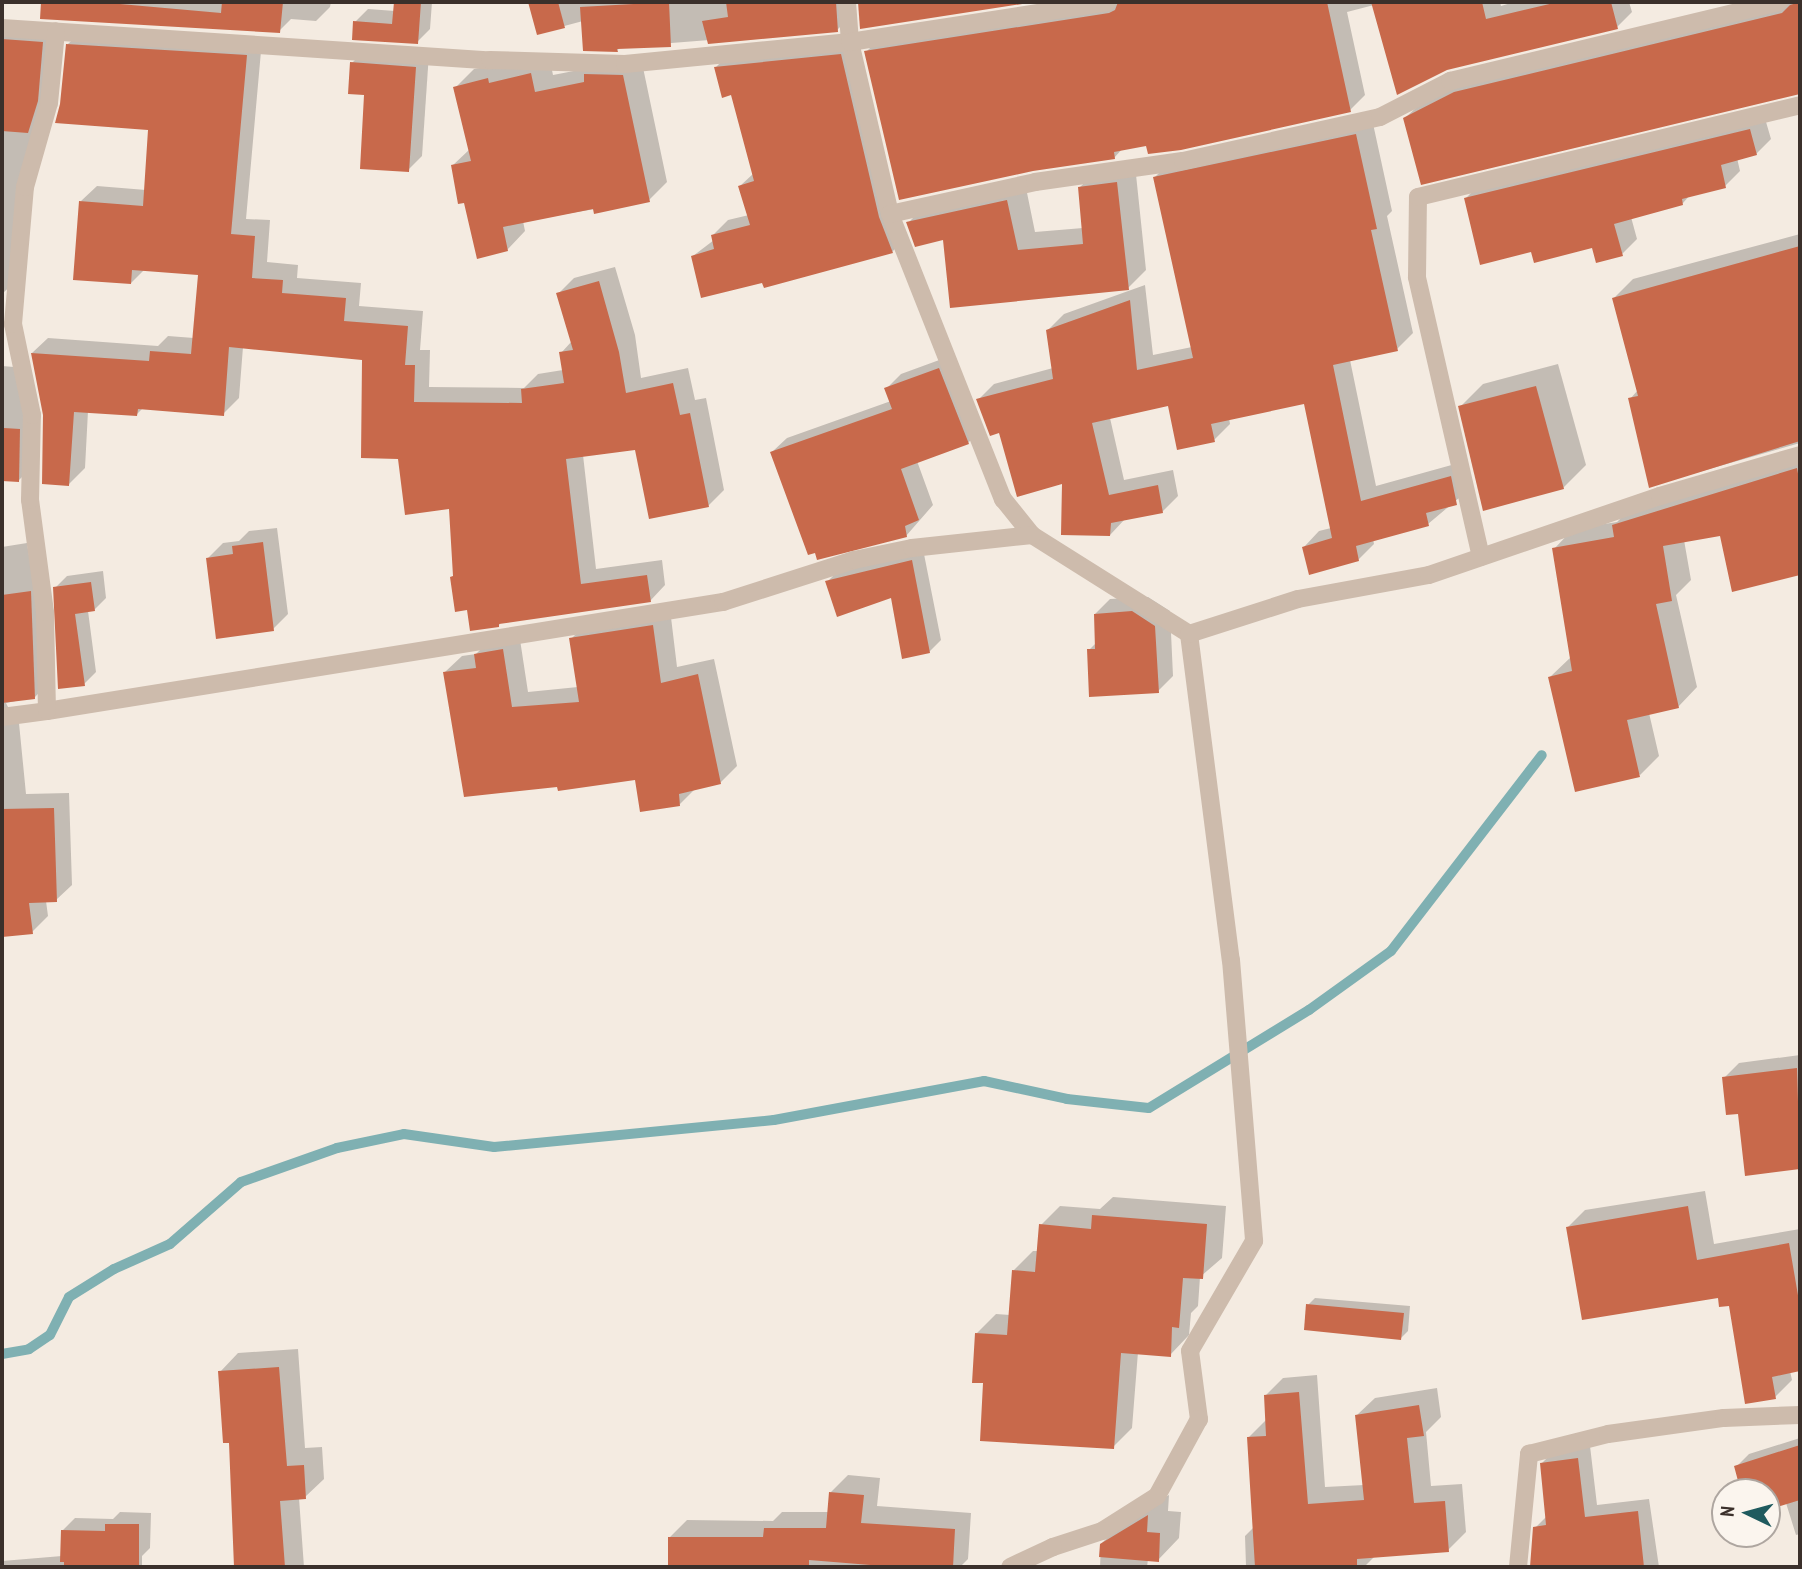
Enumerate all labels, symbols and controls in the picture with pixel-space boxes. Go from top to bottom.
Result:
north arrow [1711,1478,1781,1548]
text: N [1715,1505,1739,1518]

